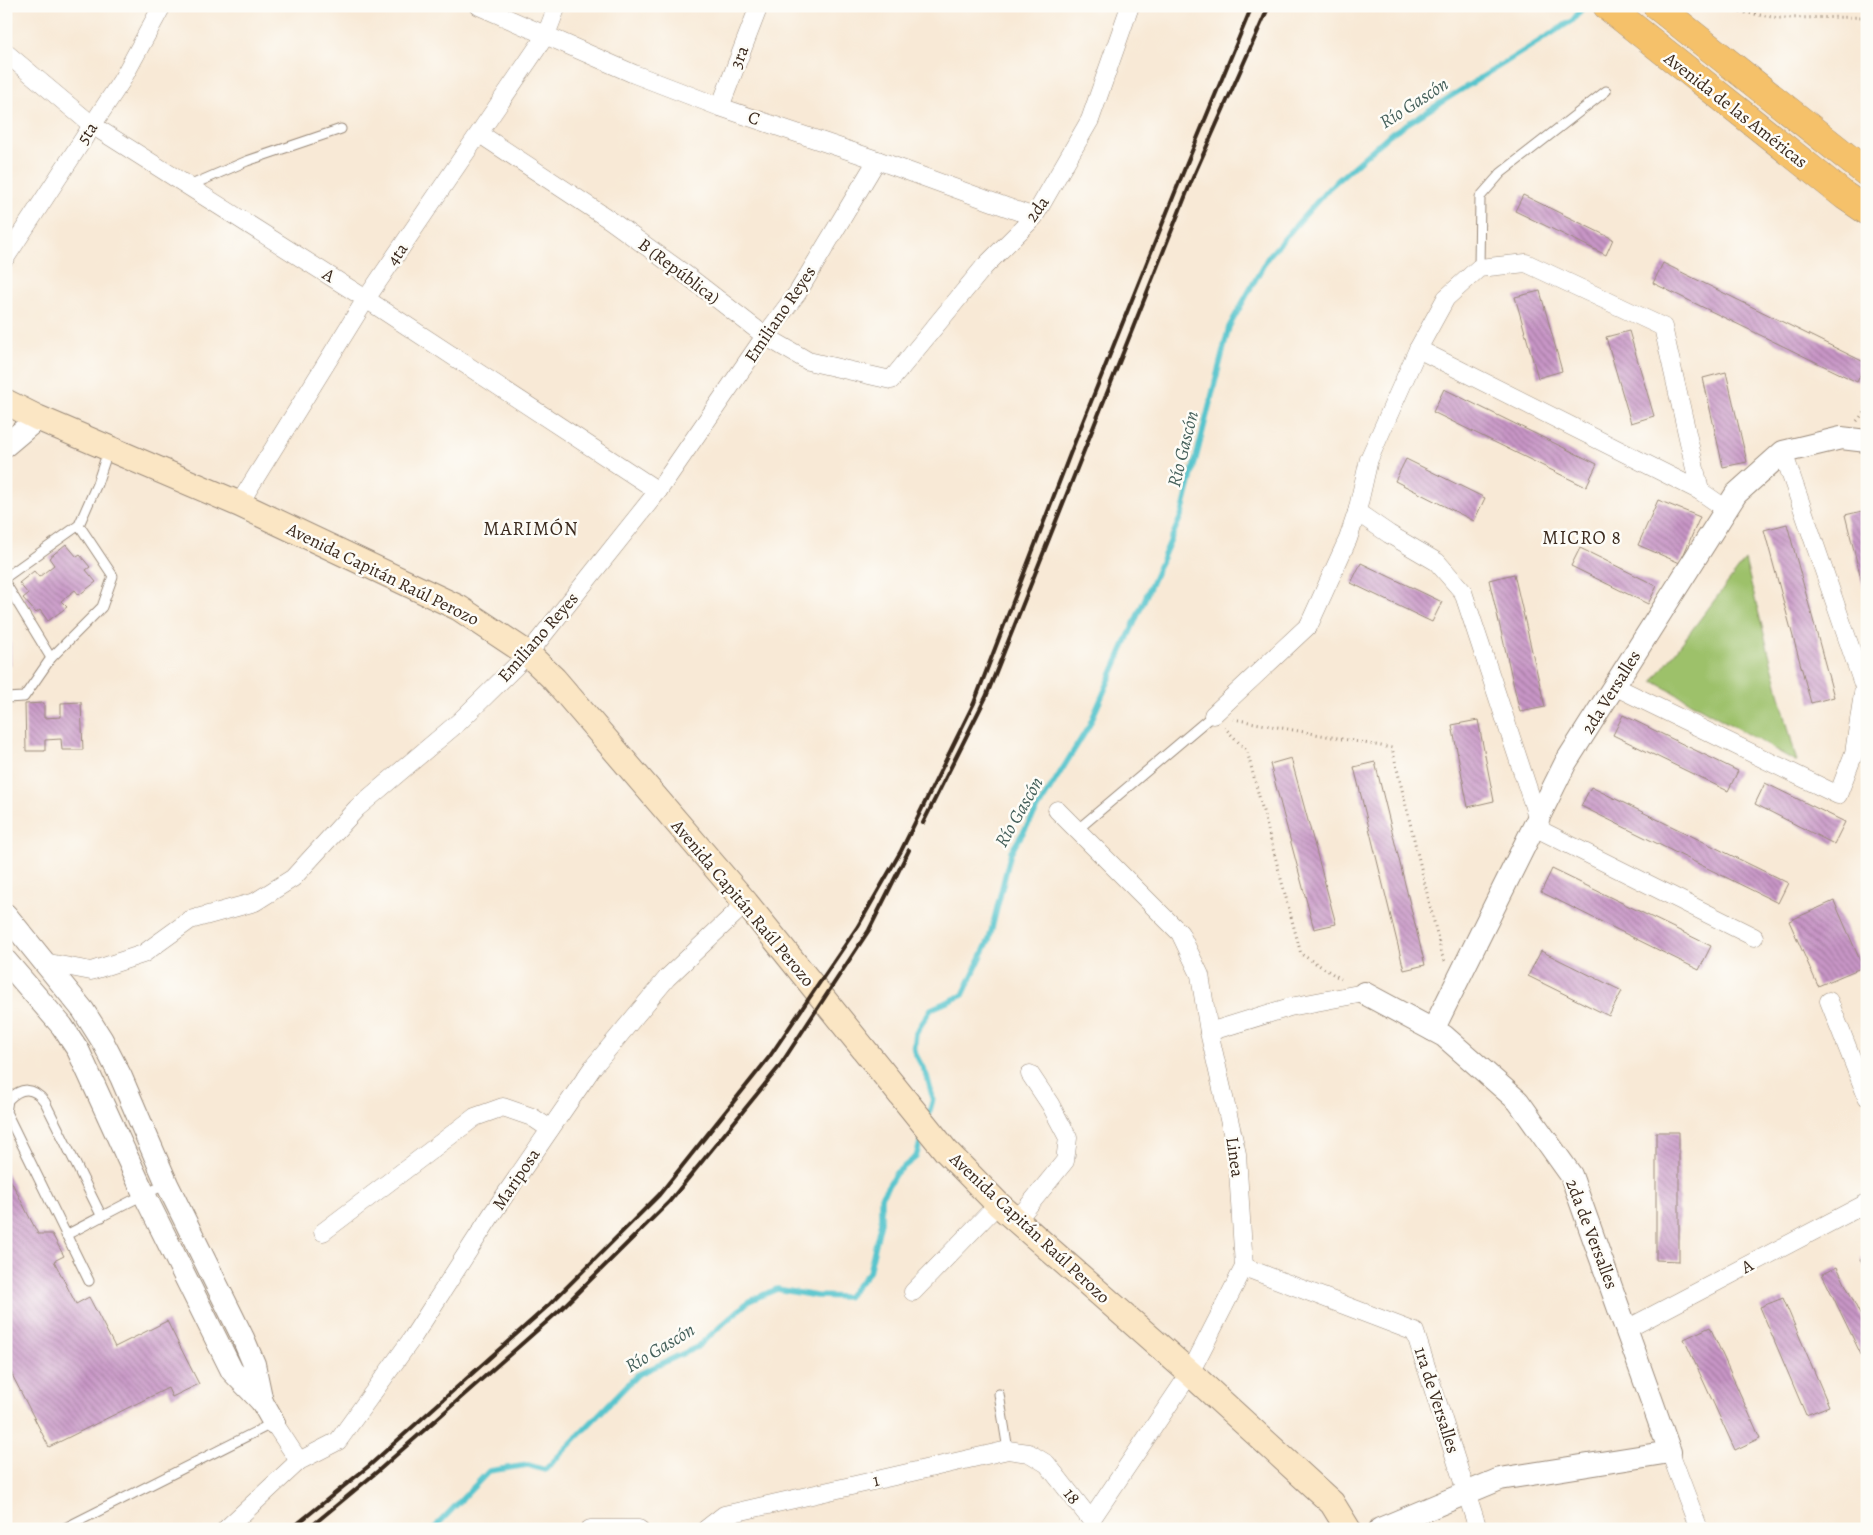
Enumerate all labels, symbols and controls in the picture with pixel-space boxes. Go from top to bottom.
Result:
street label: 3ra [724,42,754,72]
street label: Avenida de las Américas [1659,46,1813,174]
water label: Río Gascón [1375,71,1453,135]
street label: C [745,105,763,131]
street label: 5ta [71,117,103,149]
street label: 2da [1020,191,1055,227]
street label: B (República) [633,232,725,310]
street label: 4ta [381,237,414,270]
street label: Emiliano Reyes [739,261,821,367]
street label: A [317,262,340,288]
water label: Río Gascón [1161,408,1205,490]
street label: Avenida Capitán Raúl Perozo [282,516,483,631]
district label: MARIMÓN [483,516,579,542]
district label: MICRO 8 [1542,525,1622,551]
street label: Emiliano Reyes [492,587,584,687]
street label: 2da Versalles [1576,646,1646,738]
water label: Río Gascón [988,772,1050,852]
street label: Avenida Capitán Raúl Perozo [665,814,820,992]
street label: Linea [1220,1135,1250,1179]
street label: Mariposa [487,1143,546,1215]
street label: Avenida Capitán Raúl Perozo [944,1146,1115,1309]
street label: 2da de Versalles [1560,1176,1624,1292]
street label: A [1736,1253,1758,1280]
water label: Río Gascón [620,1317,700,1379]
street label: 1ra de Versalles [1409,1344,1465,1456]
street label: 1 [870,1468,882,1492]
street label: 18 [1058,1483,1086,1509]

